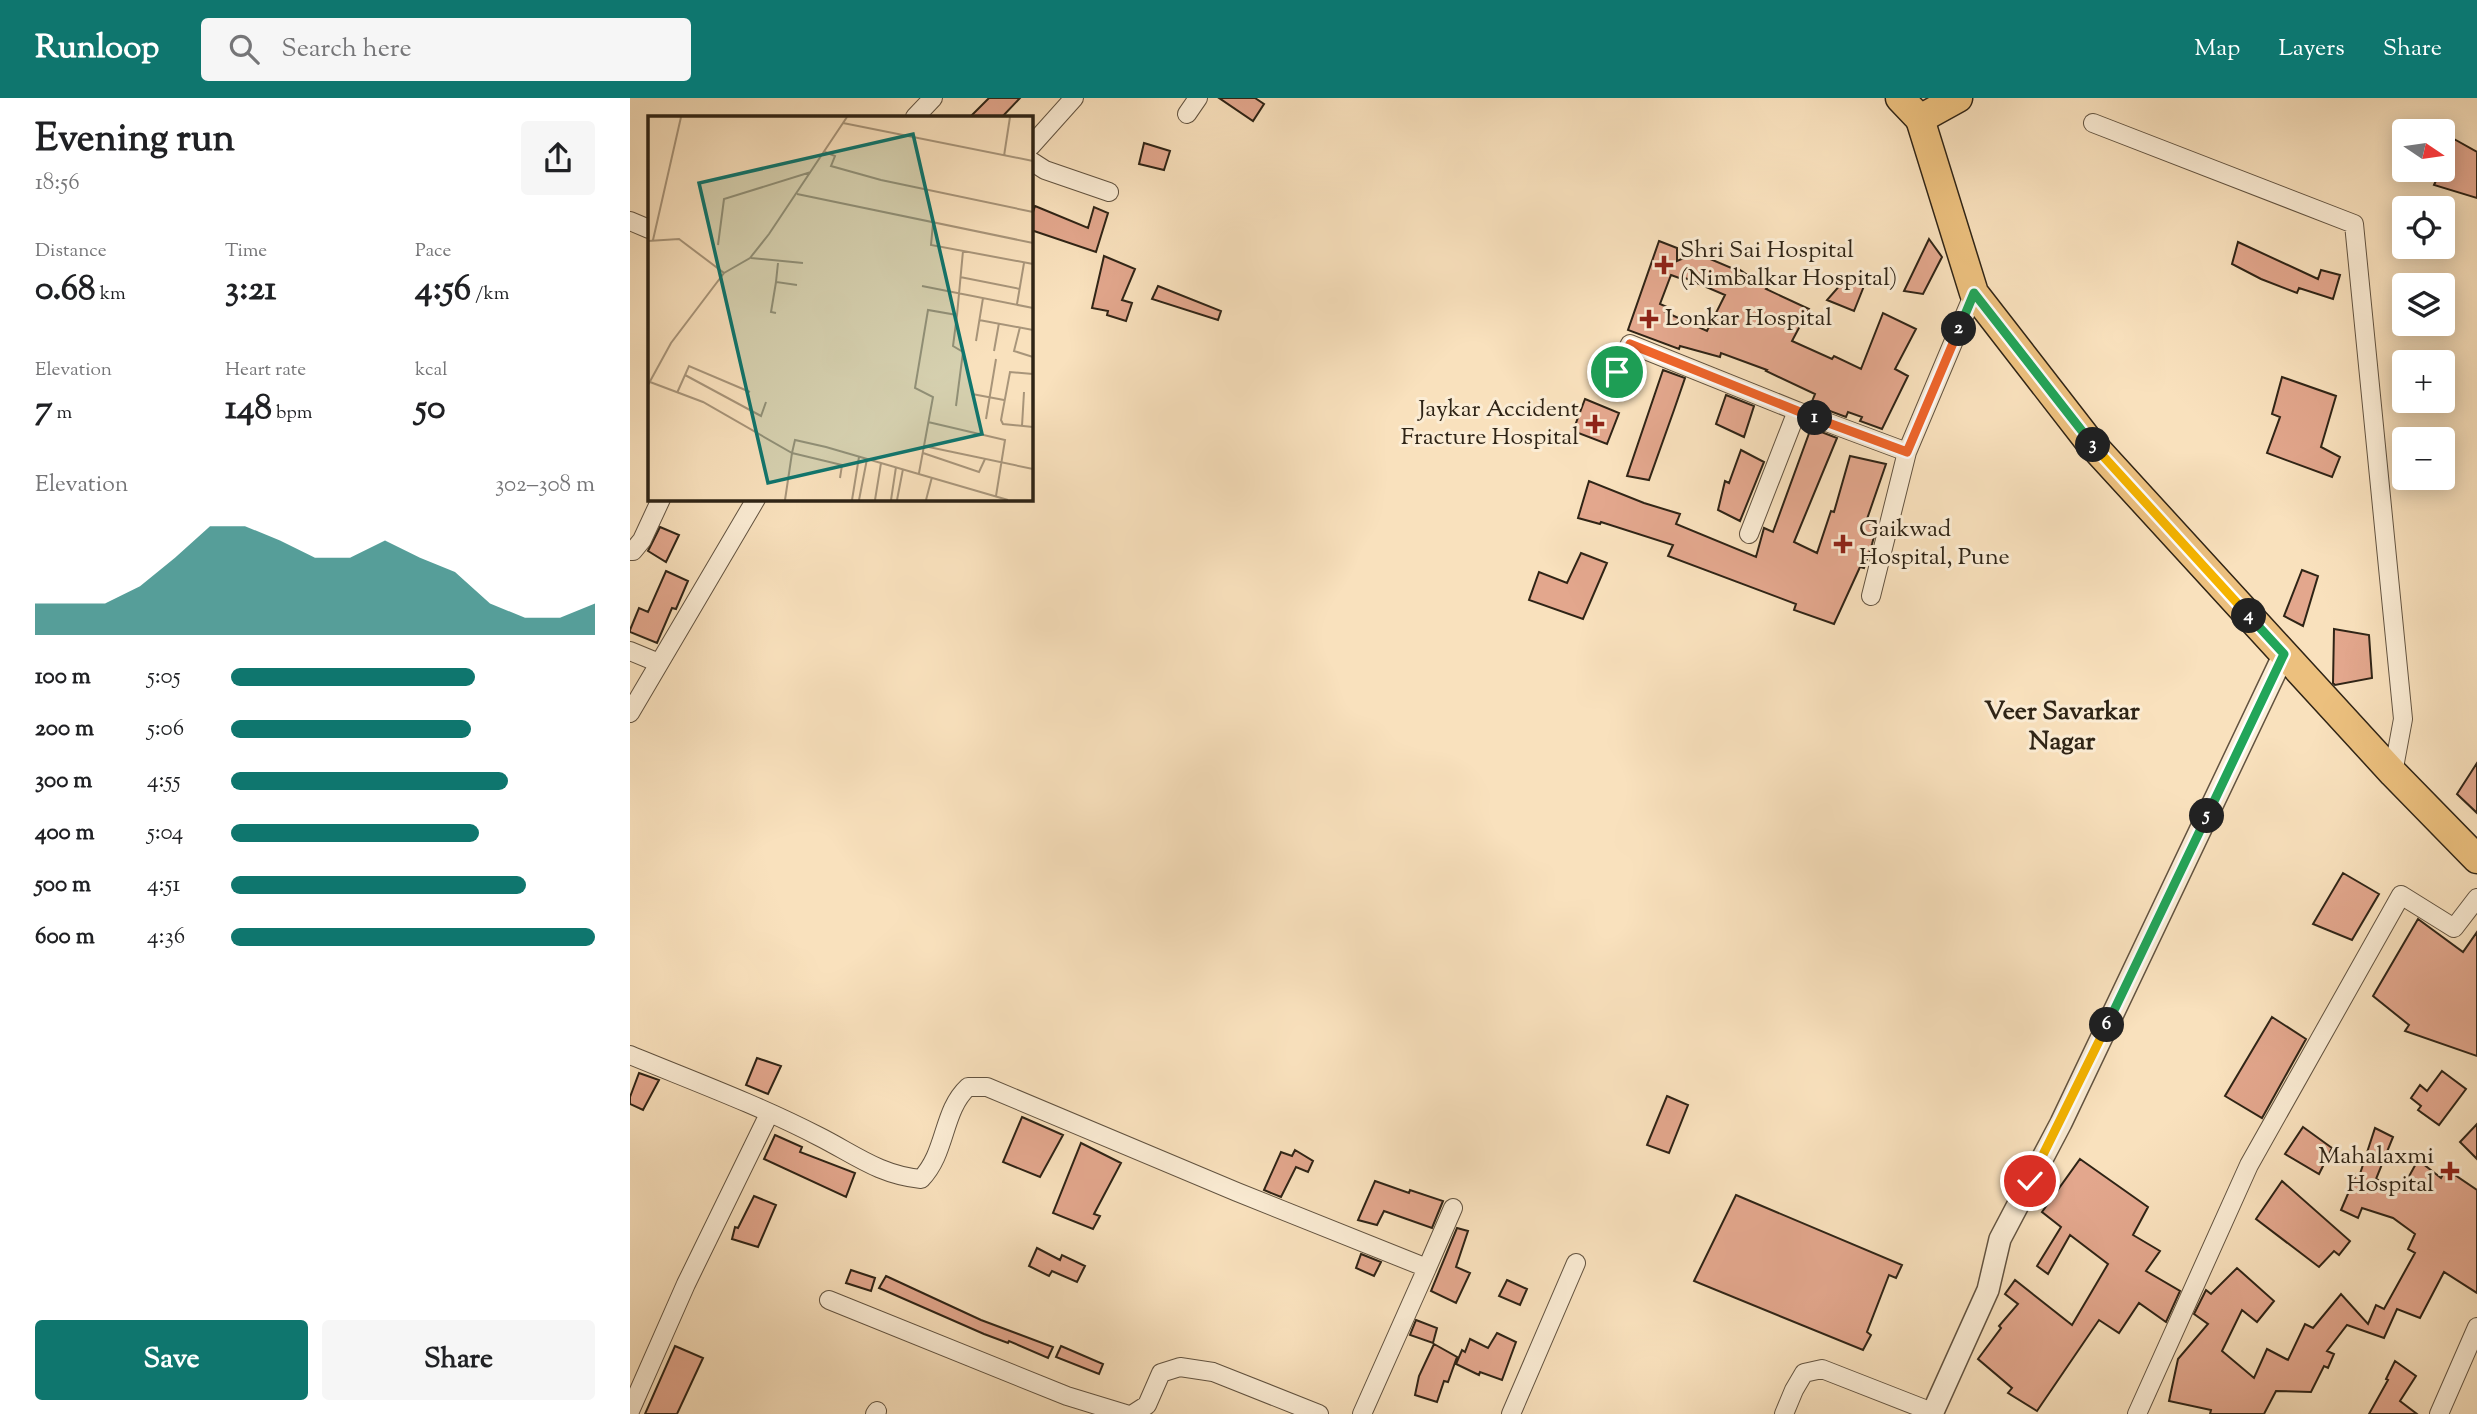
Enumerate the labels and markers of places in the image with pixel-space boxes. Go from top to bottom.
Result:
place label: Shri Sai Hospital (Nimbalkar Hospital) [1680,234,1897,296]
marker: Shri Sai Hospital (Nimbalkar Hospital) [1654,255,1674,275]
place label: Lonkar Hospital [1665,302,1833,336]
marker: Lonkar Hospital [1639,309,1659,329]
pin: 2 [1942,312,1976,346]
pin [1587,342,1647,402]
place label: Jaykar Accident Fracture Hospital [1401,393,1579,455]
pin: 1 [1798,400,1832,436]
marker: Jaykar Accident Fracture Hospital [1585,414,1605,434]
pin: 3 [2076,428,2110,462]
place label: Gaikwad Hospital, Pune [1859,513,2010,575]
marker: Gaikwad Hospital, Pune [1833,534,1853,554]
pin: 4 [2232,598,2266,634]
pin: 5 [2190,798,2224,834]
pin: 6 [2090,1007,2124,1042]
place label: Mahalaxmi Hospital [2318,1140,2434,1202]
pin [2000,1151,2060,1211]
marker: Mahalaxmi Hospital [2440,1161,2460,1181]

